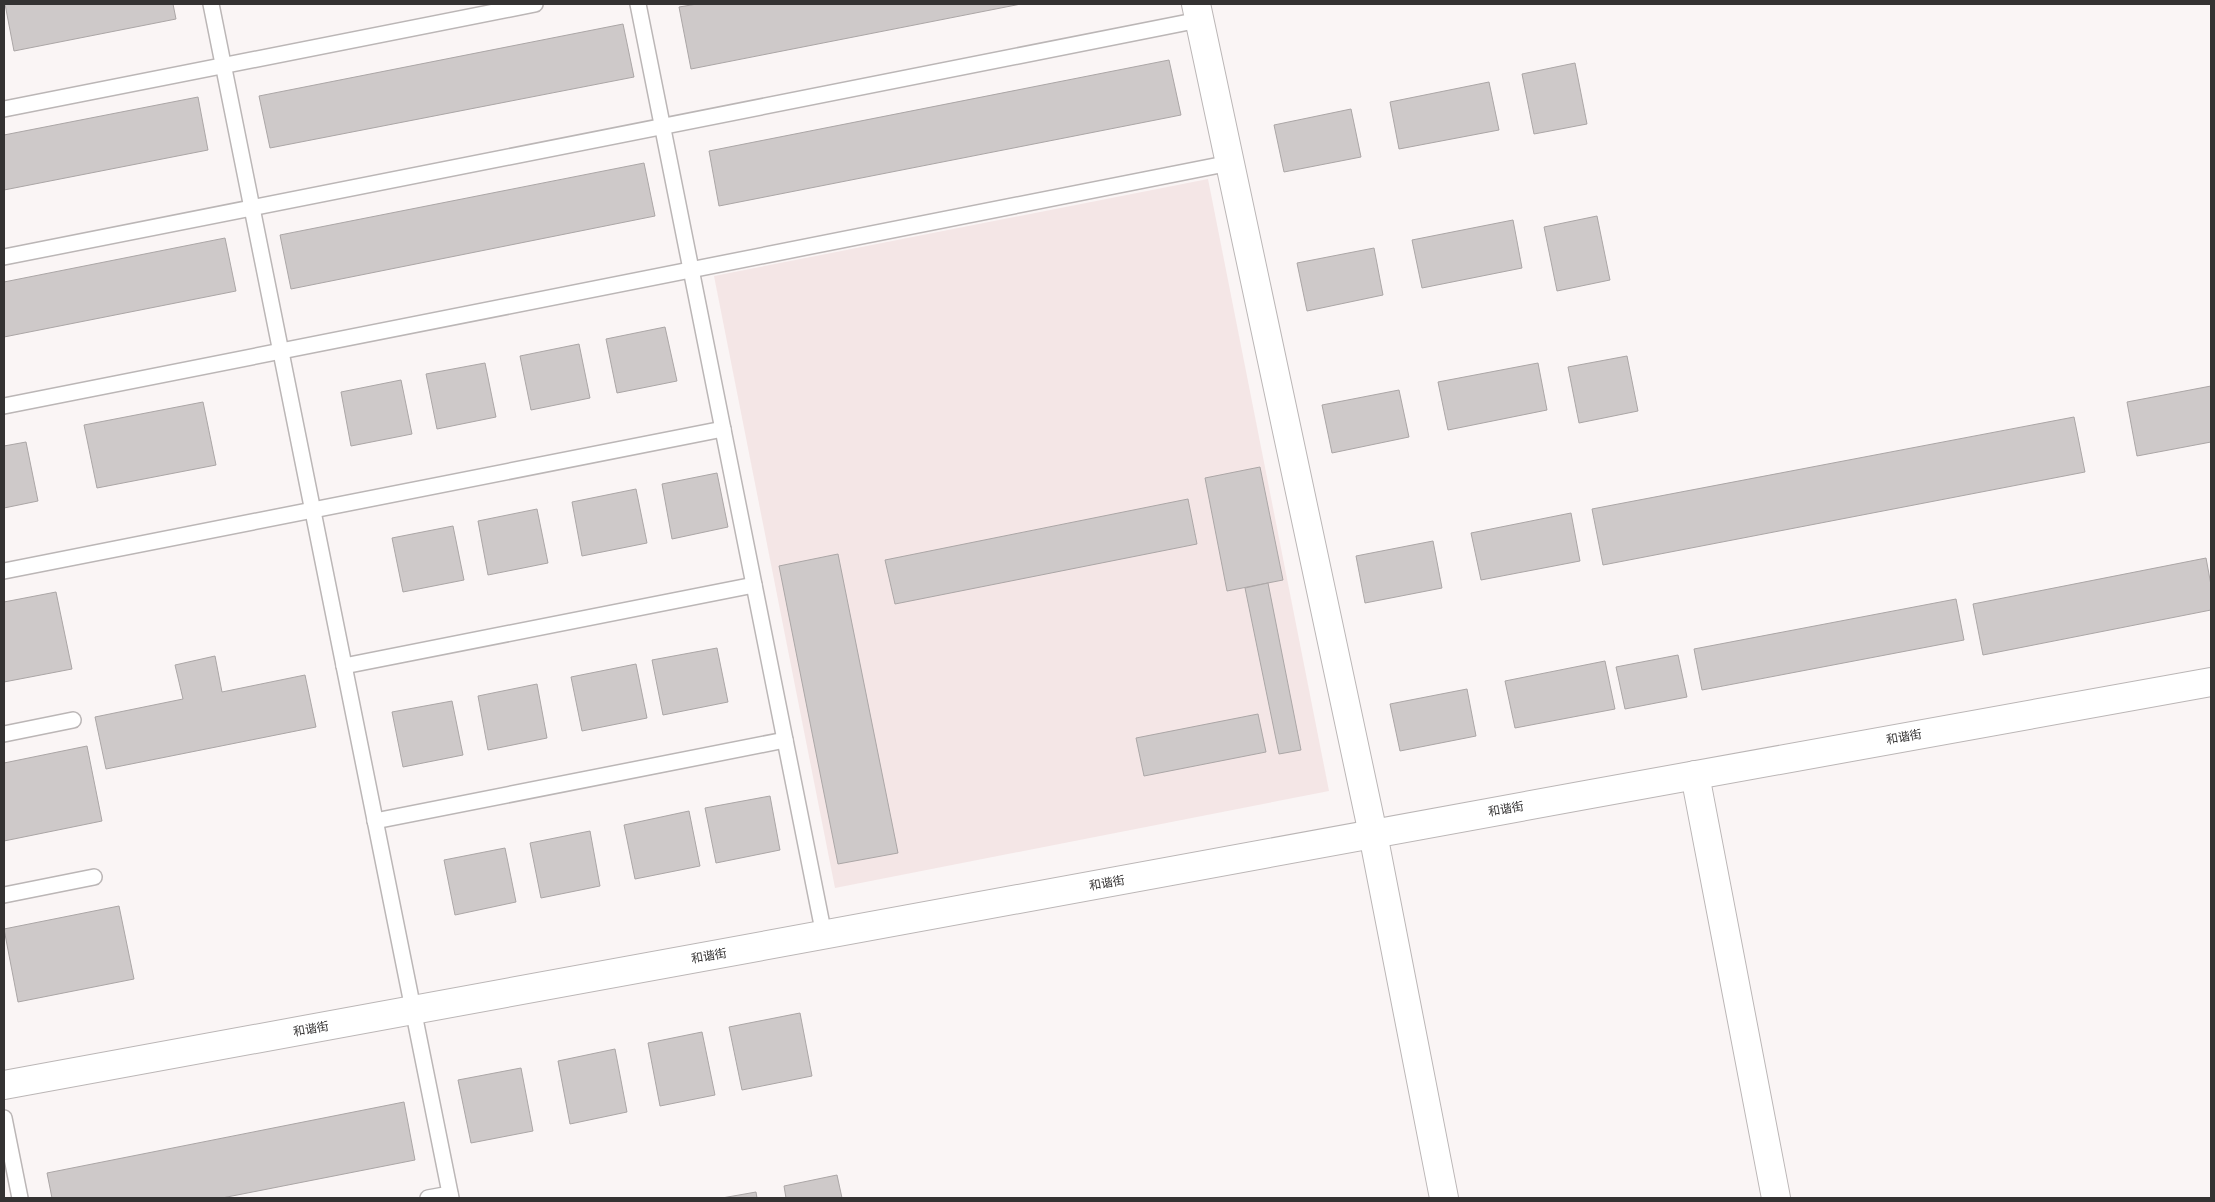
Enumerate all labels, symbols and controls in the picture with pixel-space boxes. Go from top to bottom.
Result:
street label: 和谐街 [1885,727,1923,747]
street label: 和谐街 [1487,799,1525,819]
street label: 和谐街 [1088,873,1126,893]
street label: 和谐街 [690,946,728,966]
street label: 和谐街 [292,1019,330,1039]

